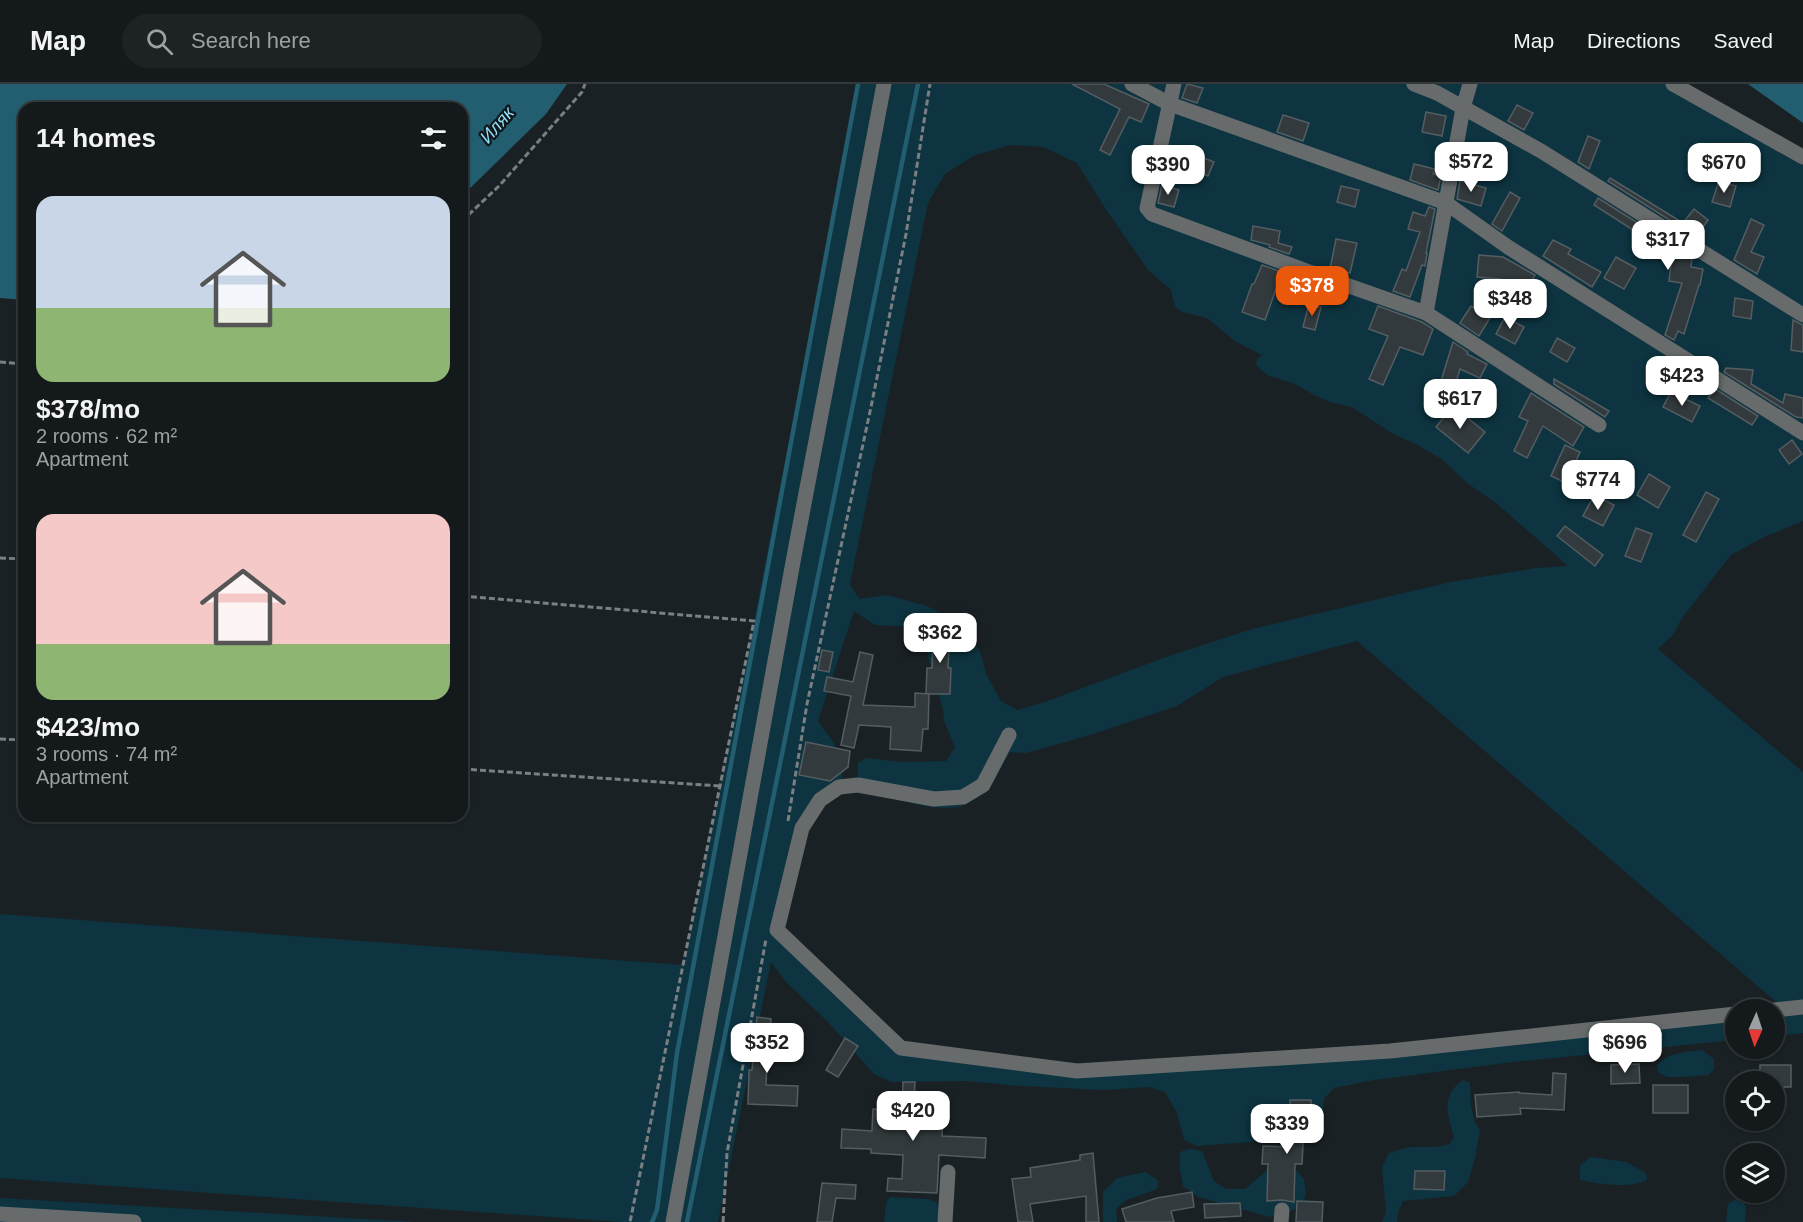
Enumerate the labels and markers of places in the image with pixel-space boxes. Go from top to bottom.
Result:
pin: $572 [1435,142,1507,193]
pin: $670 [1688,143,1760,194]
pin: $390 [1132,145,1204,196]
pin: $317 [1632,220,1704,271]
pin: $378 [1276,266,1348,317]
pin: $348 [1474,279,1546,330]
pin: $423 [1646,356,1718,407]
pin: $617 [1424,379,1496,430]
pin: $774 [1562,460,1634,511]
pin: $362 [904,613,976,664]
pin: $352 [731,1023,803,1074]
pin: $696 [1589,1023,1661,1074]
pin: $420 [877,1091,949,1142]
pin: $339 [1251,1104,1323,1155]

